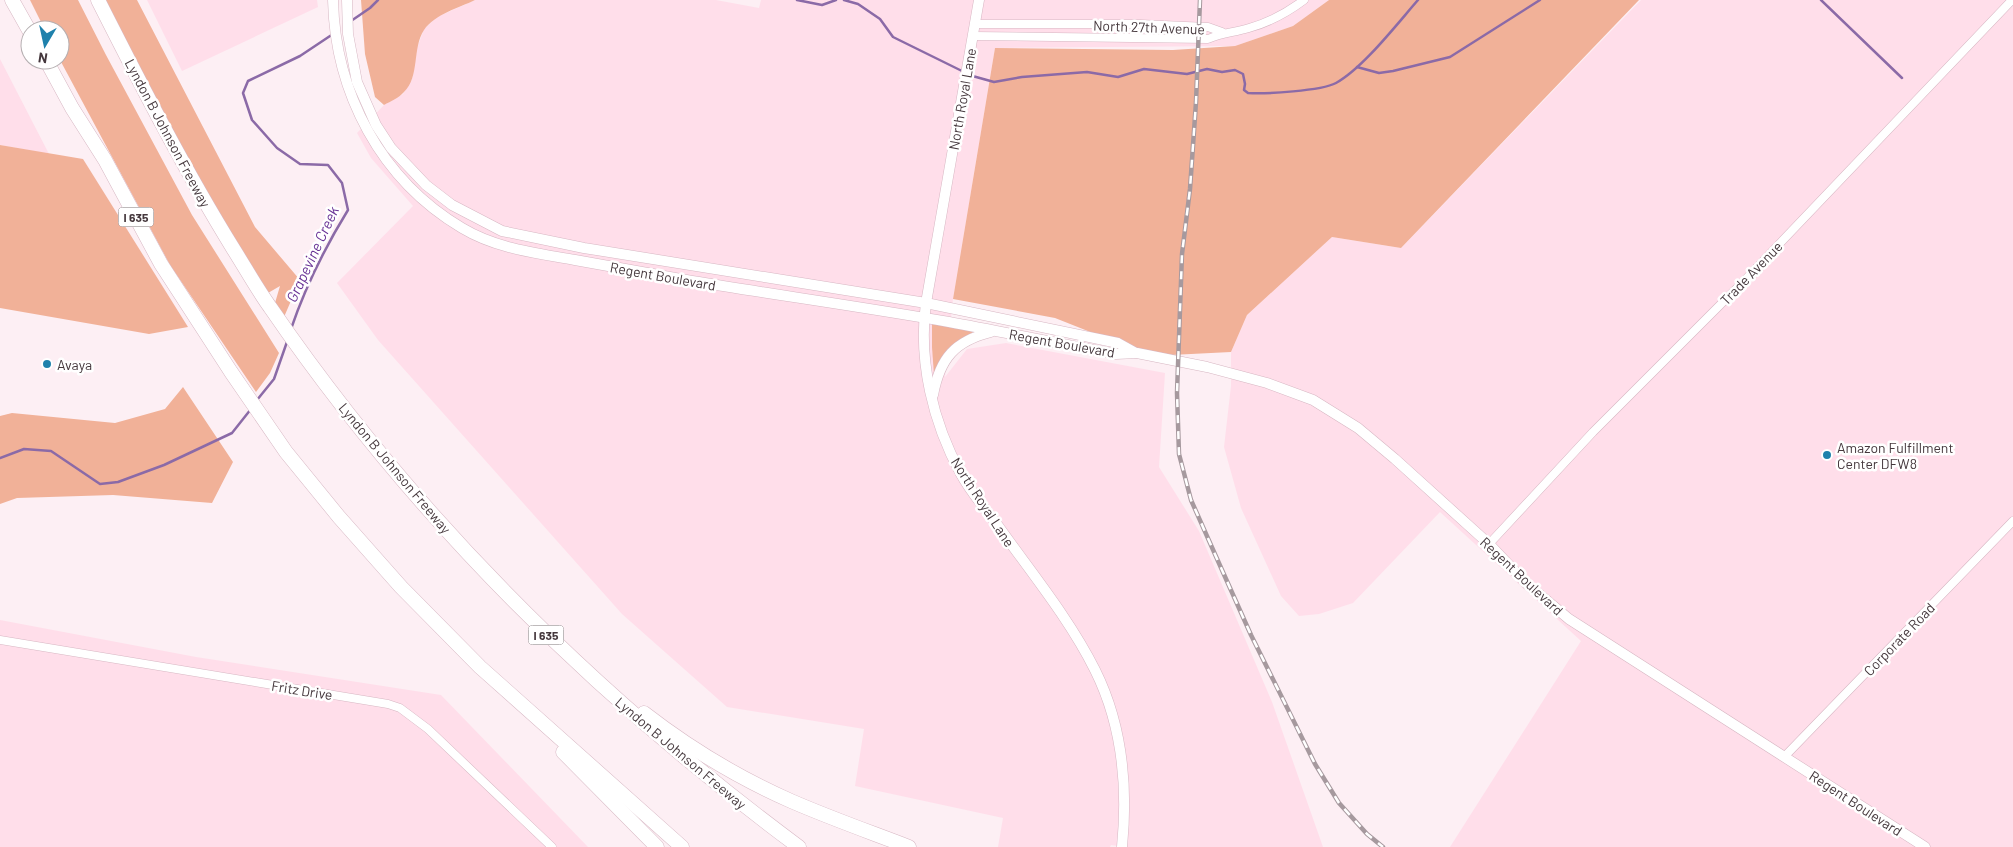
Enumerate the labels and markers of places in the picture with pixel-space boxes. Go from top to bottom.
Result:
place label: Avaya [57,356,92,373]
marker: Avaya [41,358,53,370]
place label: Amazon Fulfillment Center DFW8 [1837,439,1954,472]
marker: Amazon Fulfillment Center DFW8 [1821,449,1833,461]

